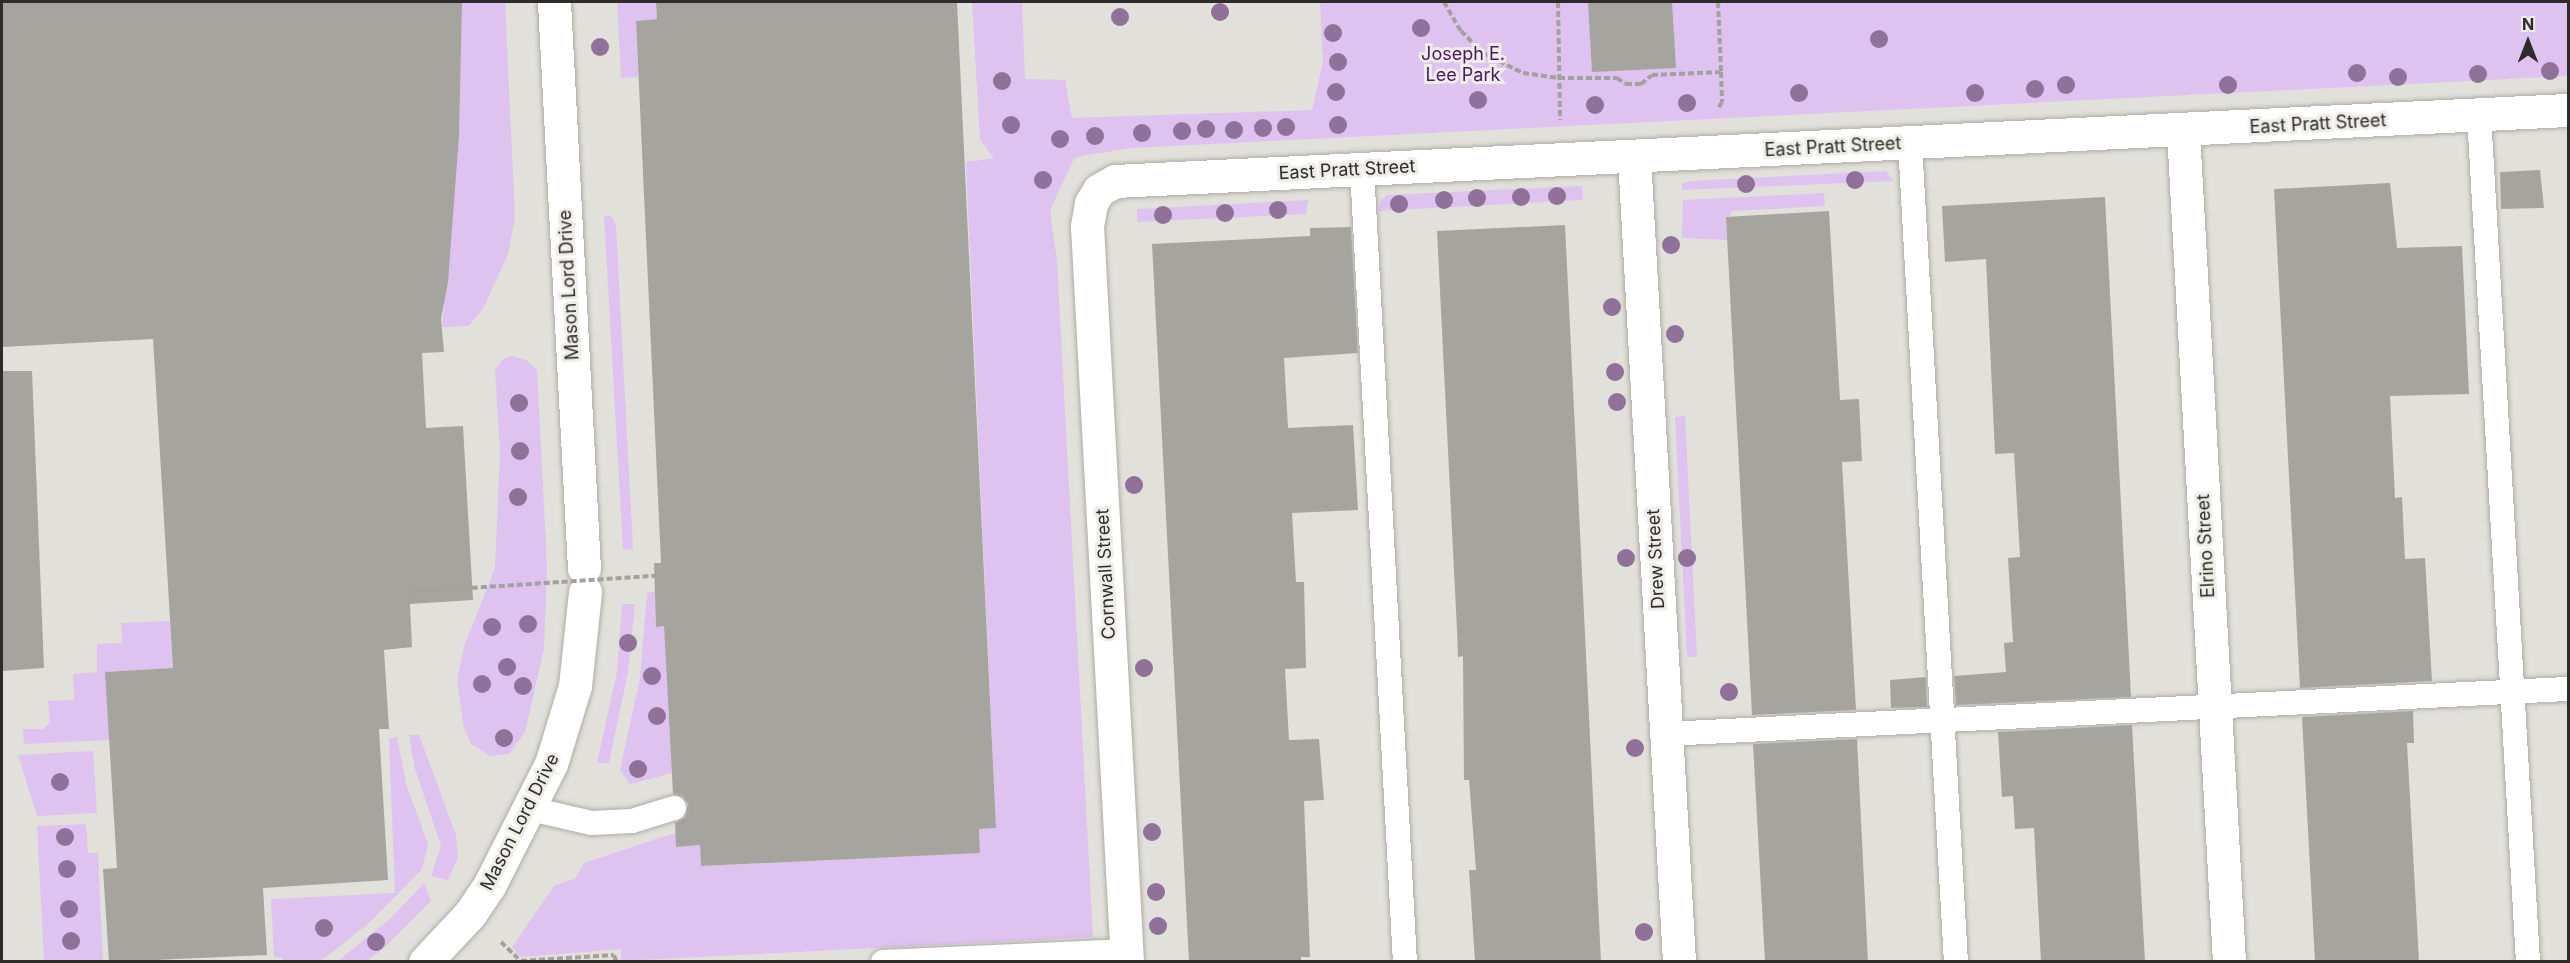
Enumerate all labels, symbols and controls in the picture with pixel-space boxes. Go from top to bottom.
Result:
north arrow [2498,12,2558,72]
text: N [2522,14,2534,34]
park label: Joseph E. Lee Park [1421,44,1505,86]
street label: East Pratt Street [2249,110,2387,138]
street label: East Pratt Street [1764,133,1902,161]
street label: East Pratt Street [1278,156,1416,184]
street label: Mason Lord Drive [554,209,584,361]
street label: Elrino Street [2192,494,2220,598]
street label: Cornwall Street [1092,508,1120,640]
street label: Drew Street [1643,508,1669,610]
street label: Mason Lord Drive [476,750,564,894]

